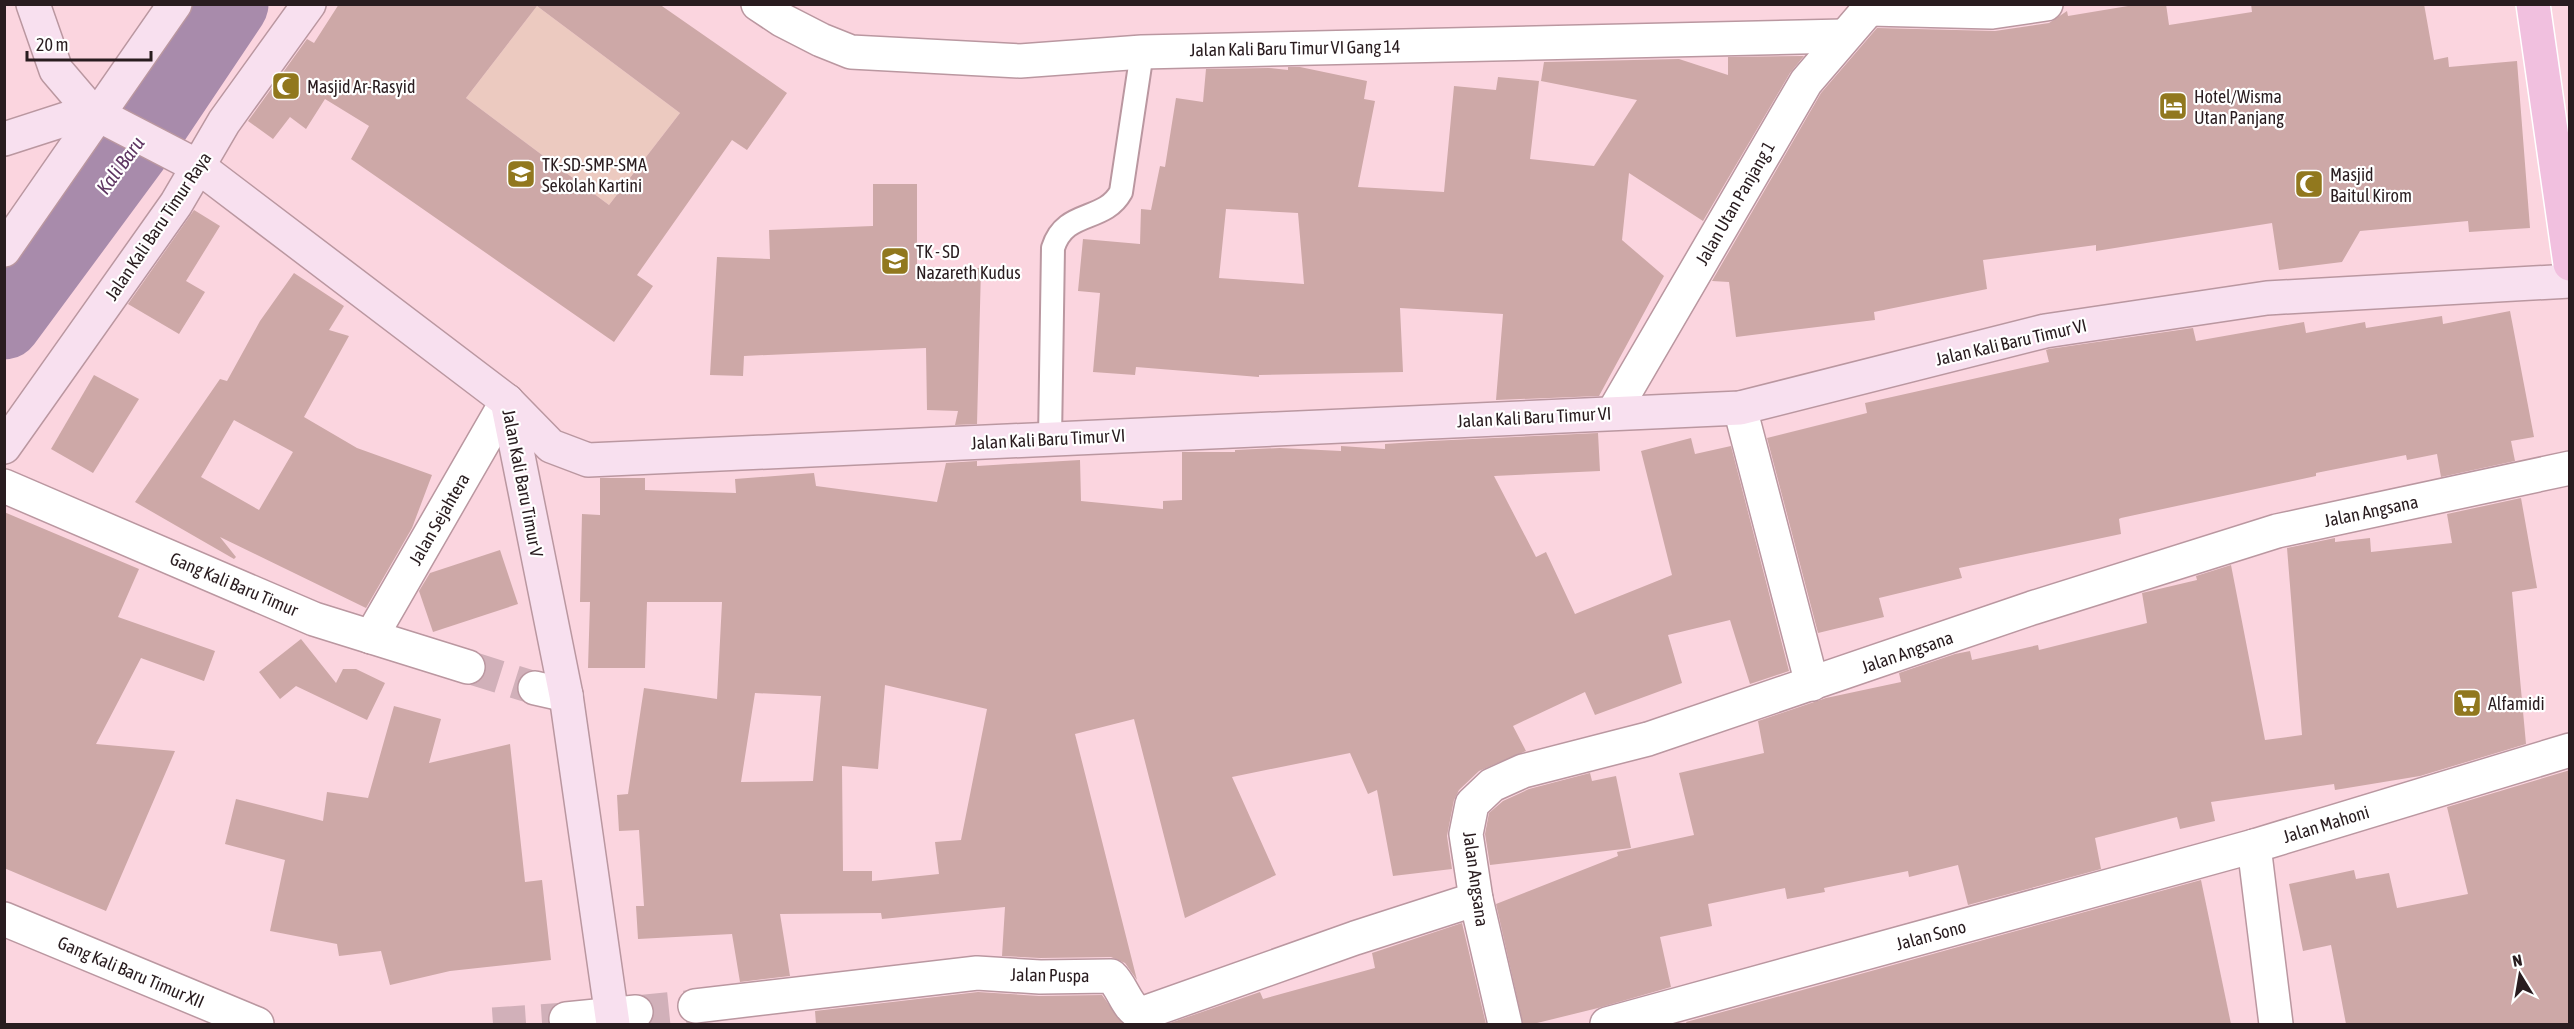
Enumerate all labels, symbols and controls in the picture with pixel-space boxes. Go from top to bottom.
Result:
scale bar [27,24,152,62]
text: 20 m [36,34,68,55]
street label: Jalan Kali Baru Timur VI Gang 14 [1189,36,1401,60]
mosque icon: Masjid Ar-Rasyid [270,70,302,102]
place label: Masjid Ar-Rasyid [307,76,416,97]
place label: Hotel/Wisma Utan Panjang [2194,86,2284,128]
hotel icon: Hotel/Wisma Utan Panjang [2157,90,2189,122]
water label: Kali Baru [91,131,149,198]
street label: Jalan Utan Panjang 1 [1691,137,1779,269]
street label: Jalan Kali Baru Timur Raya [101,148,215,304]
place label: TK-SD-SMP-SMA Sekolah Kartini [542,154,647,196]
school or university icon: TK-SD-SMP-SMA Sekolah Kartini [505,158,537,190]
place label: Masjid Baitul Kirom [2330,164,2412,206]
mosque icon: Masjid Baitul Kirom [2293,168,2325,200]
place label: TK - SD Nazareth Kudus [916,241,1021,283]
school or university icon: TK - SD Nazareth Kudus [879,245,911,277]
street label: Jalan Kali Baru Timur VI [1933,314,2089,370]
street label: Jalan Kali Baru Timur VI [1456,402,1612,432]
street label: Jalan Kali Baru Timur V [498,407,548,559]
street label: Jalan Kali Baru Timur VI [970,424,1126,454]
street label: Jalan Sejahtera [404,470,474,568]
street label: Jalan Angsana [2322,491,2420,531]
street label: Gang Kali Baru Timur [167,548,302,621]
street label: Jalan Angsana [1858,627,1956,677]
supermarket icon: Alfamidi [2451,687,2483,719]
place label: Alfamidi [2488,693,2545,714]
street label: Jalan Mahoni [2280,801,2372,847]
street label: Jalan Angsana [1459,830,1493,928]
street label: Jalan Sono [1894,916,1968,954]
street label: Gang Kali Baru Timur XII [55,932,207,1012]
north arrow [2490,945,2550,1005]
text: N [2511,951,2523,970]
street label: Jalan Puspa [1010,964,1090,986]

